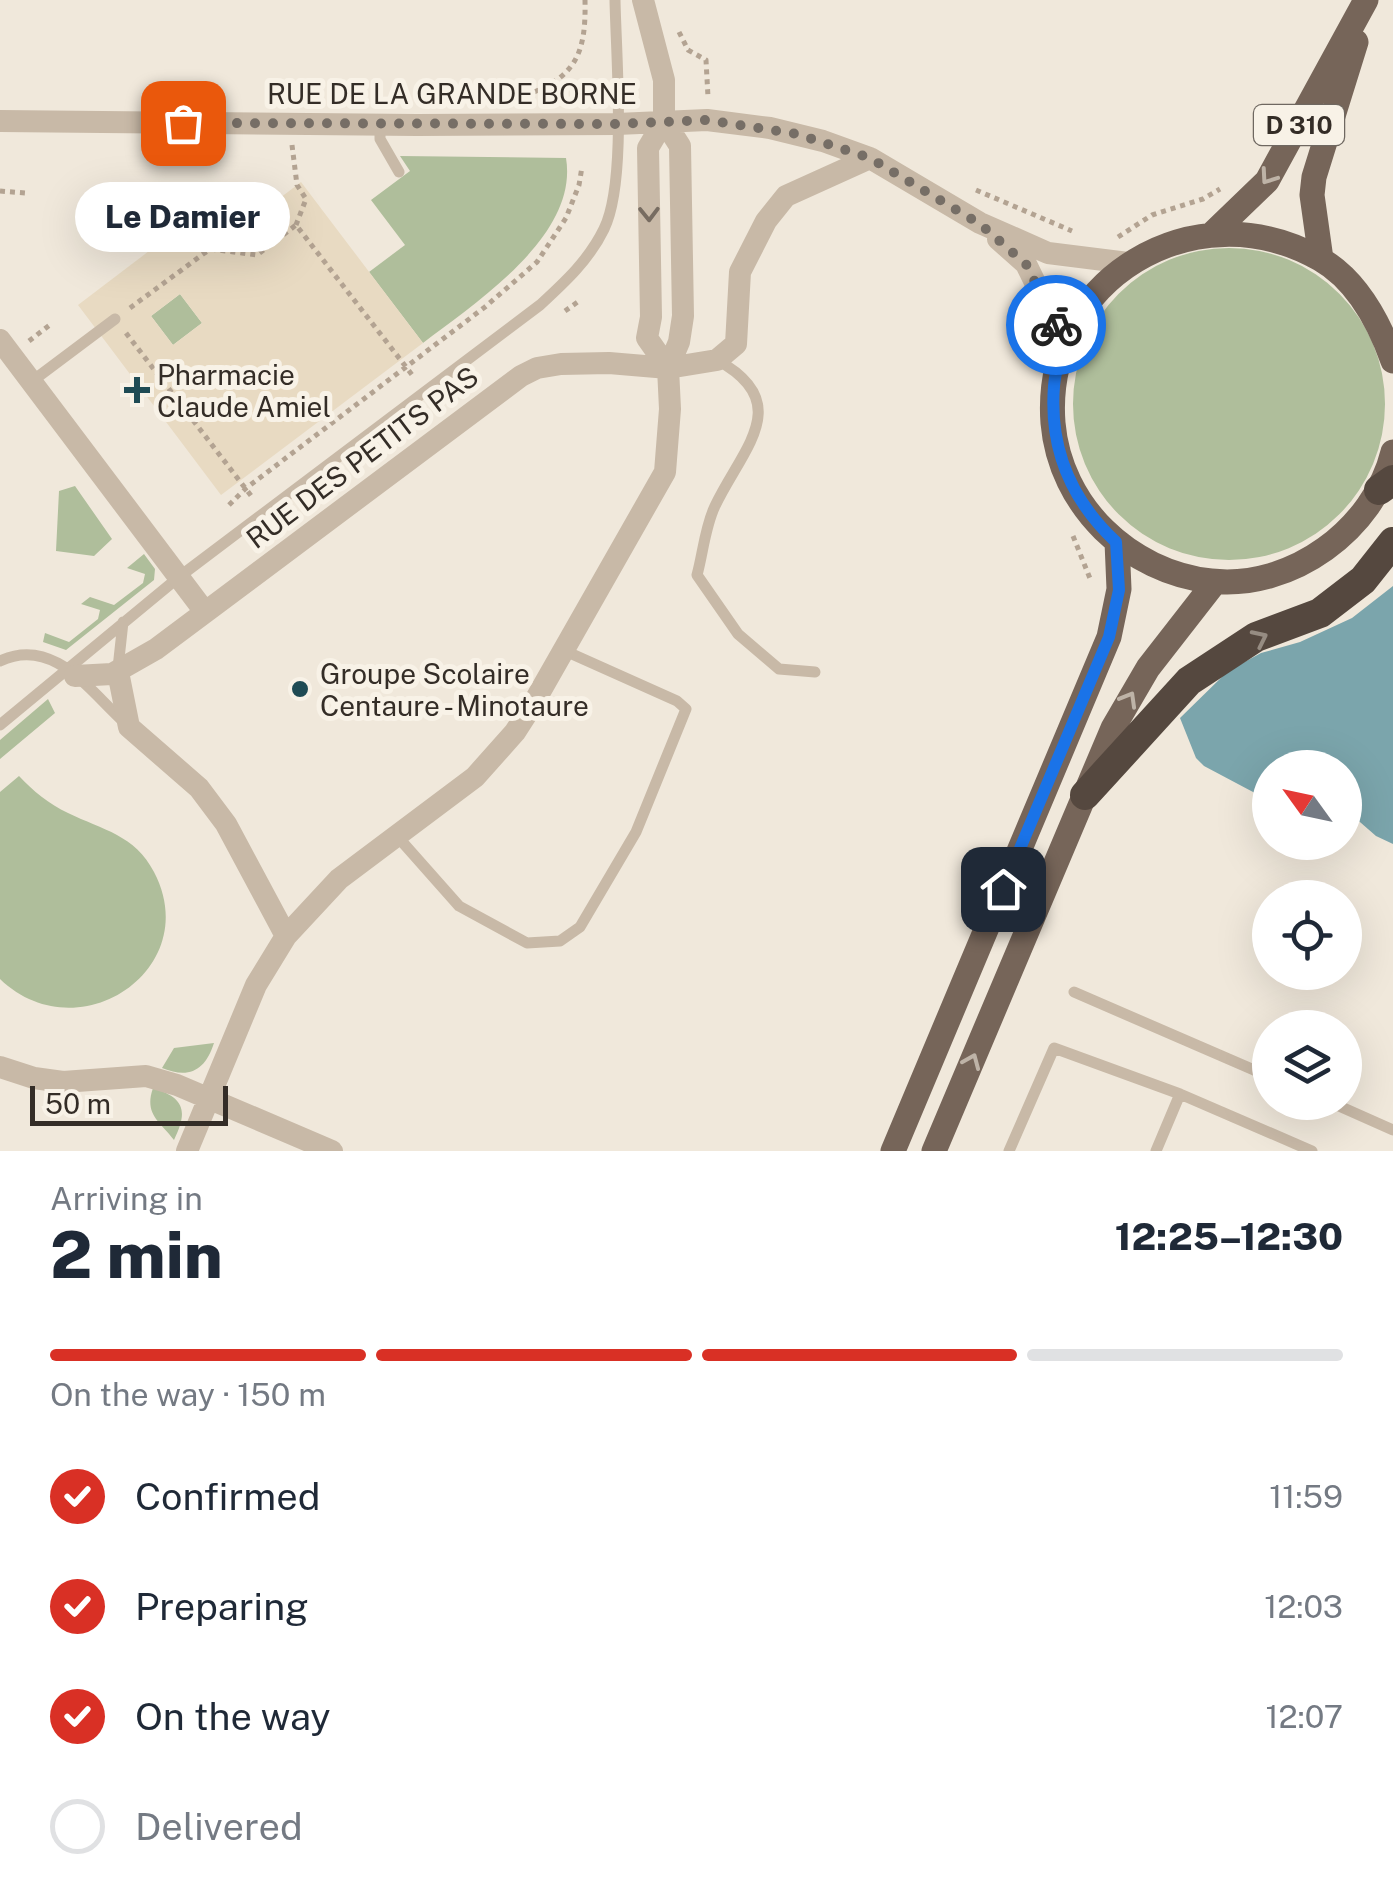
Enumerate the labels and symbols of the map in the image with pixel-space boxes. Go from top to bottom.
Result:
street label: RUE DE LA GRANDE BORNE [267,77,637,110]
pin [141,81,226,166]
road number: D 310 [1254,105,1344,145]
one-way arrow [1262,166,1280,184]
callout: Le Damier [76,183,290,253]
one-way arrow [638,208,660,223]
courier [1006,275,1106,375]
place label: Pharmacie Claude Amiel [157,358,331,423]
street label: RUE DES PETITS PAS [240,359,484,555]
marker: Pharmacie Claude Amiel [126,379,148,401]
one-way arrow [1249,630,1267,650]
place label: Groupe Scolaire Centaure - Minotaure [320,657,589,722]
marker: Groupe Scolaire Centaure - Minotaure [289,678,311,700]
one-way arrow [1117,692,1136,710]
north arrow [1252,750,1362,860]
pin [961,847,1046,932]
one-way arrow [960,1053,980,1071]
scale bar [30,1081,228,1126]

